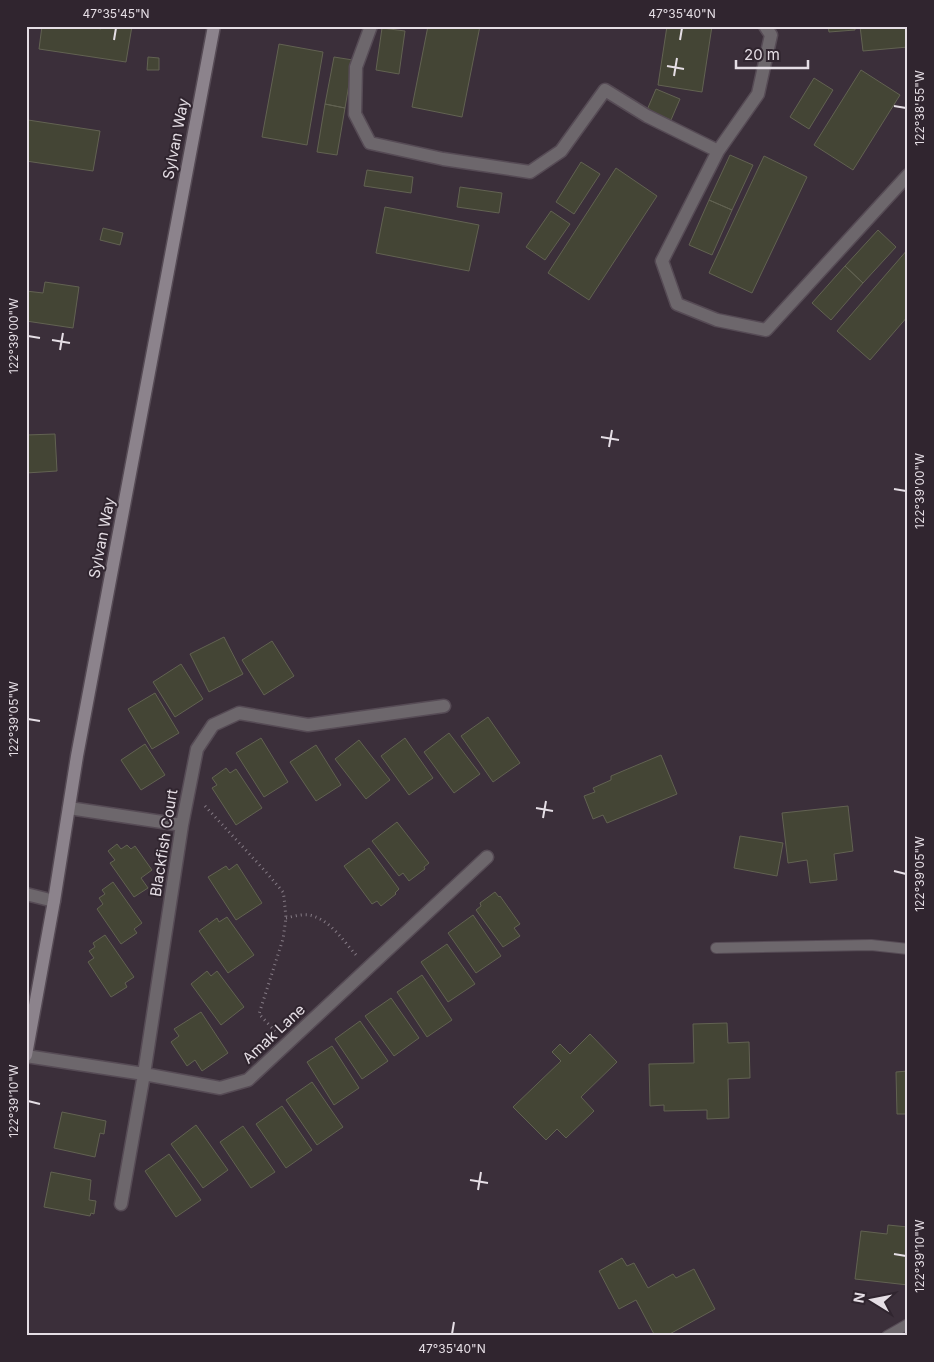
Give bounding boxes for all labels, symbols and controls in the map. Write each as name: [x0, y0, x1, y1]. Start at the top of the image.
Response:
text: 47°35'45"N: [82, 6, 150, 21]
text: 47°35'40"N: [648, 6, 716, 21]
scale bar: [736, 38, 809, 70]
text: 20 m: [744, 45, 780, 64]
text: 122°38'55"W: [912, 70, 927, 146]
street label: Sylvan Way: [158, 96, 193, 181]
text: 122°39'00"W: [6, 298, 21, 374]
text: 122°39'00"W: [912, 453, 927, 529]
street label: Sylvan Way: [84, 495, 119, 580]
text: 122°39'05"W: [6, 681, 21, 757]
street label: Blackfish Court: [146, 788, 181, 898]
text: 122°39'05"W: [912, 836, 927, 912]
street label: Amak Lane: [238, 1000, 309, 1067]
text: 122°39'10"W: [6, 1064, 21, 1138]
text: 122°39'10"W: [912, 1219, 927, 1293]
north arrow: [846, 1274, 896, 1324]
text: N: [849, 1291, 868, 1304]
text: 47°35'40"N: [418, 1341, 486, 1356]

